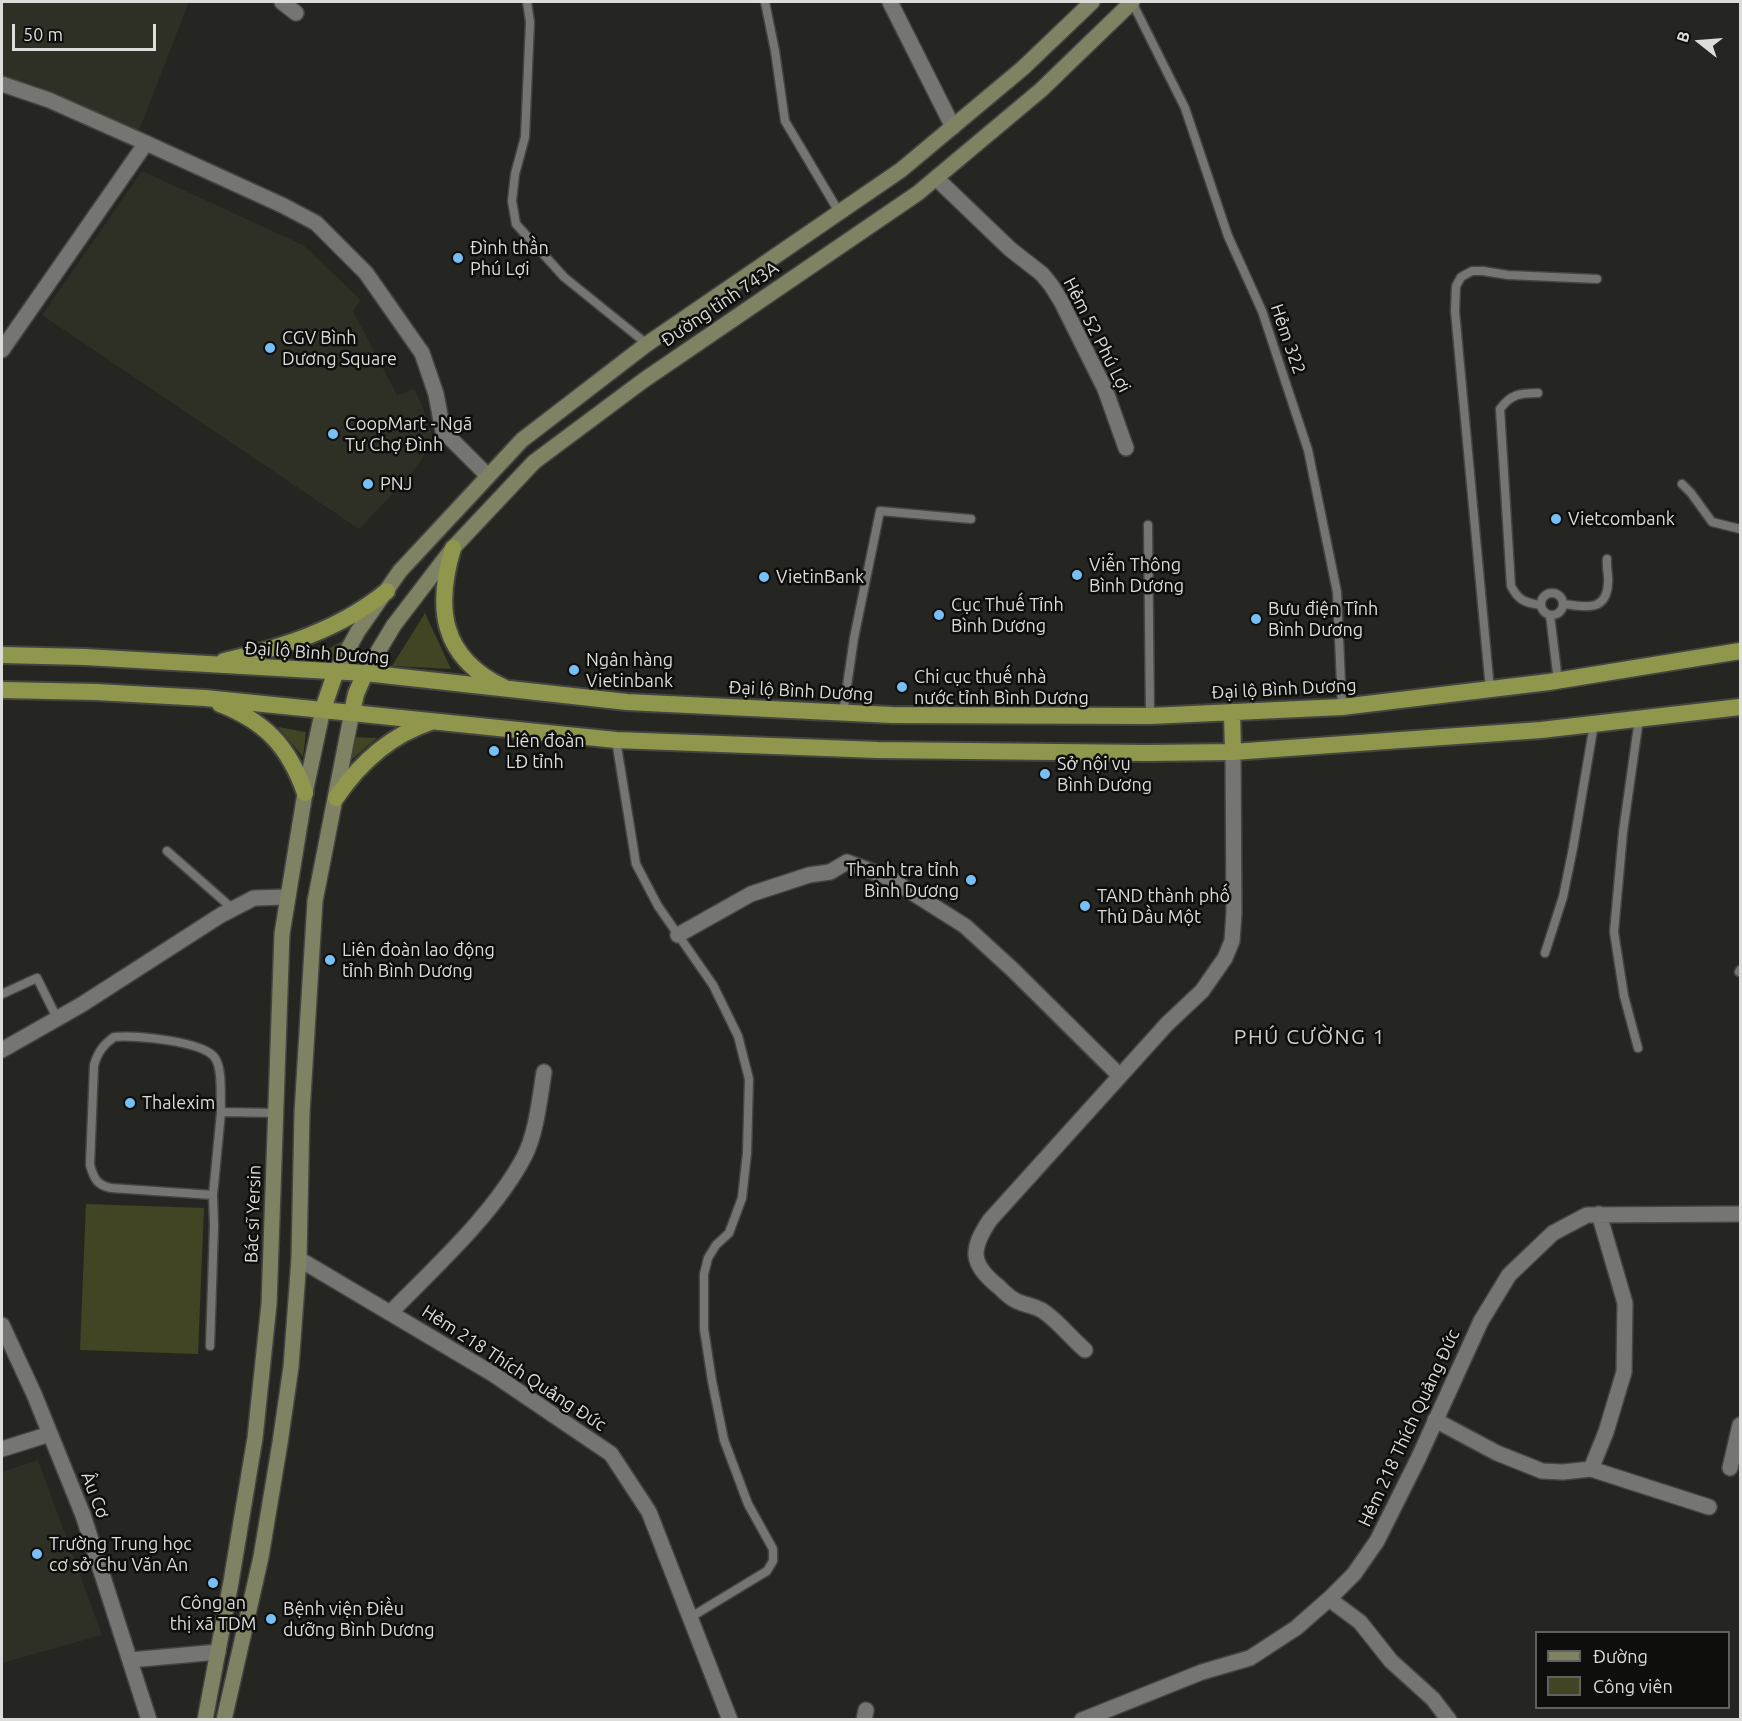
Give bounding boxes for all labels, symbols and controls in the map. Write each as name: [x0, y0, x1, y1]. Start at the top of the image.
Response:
scale bar: [15, 12, 159, 50]
north arrow: [1670, 12, 1730, 72]
text: 50 m: [23, 24, 63, 44]
text: B: [1673, 29, 1693, 44]
place label: Đình thần Phú Lợi: [470, 237, 549, 280]
marker: Đình thần Phú Lợi: [451, 251, 465, 265]
street label: Đường tỉnh 743A: [657, 257, 783, 351]
street label: Hẻm 52 Phú Lợi: [1059, 274, 1135, 396]
street label: Hẻm 322: [1266, 301, 1310, 377]
place label: CGV Bình Dương Square: [282, 327, 397, 370]
marker: CGV Bình Dương Square: [263, 341, 277, 355]
place label: CoopMart - Ngã Tư Chợ Đình: [345, 413, 472, 456]
marker: CoopMart - Ngã Tư Chợ Đình: [326, 427, 340, 441]
place label: PNJ: [380, 473, 412, 495]
marker: PNJ: [361, 477, 375, 491]
place label: Vietcombank: [1568, 508, 1675, 530]
marker: Vietcombank: [1549, 512, 1563, 526]
place label: Viễn Thông Bình Dương: [1089, 554, 1184, 596]
place label: VietinBank: [776, 566, 864, 588]
marker: Viễn Thông Bình Dương: [1070, 568, 1084, 582]
marker: VietinBank: [757, 570, 771, 584]
place label: Cục Thuế Tỉnh Bình Dương: [951, 594, 1064, 636]
place label: Bưu điện Tỉnh Bình Dương: [1268, 598, 1378, 640]
marker: Cục Thuế Tỉnh Bình Dương: [932, 608, 946, 622]
marker: Bưu điện Tỉnh Bình Dương: [1249, 612, 1263, 626]
street label: Đại lộ Bình Dương: [244, 637, 390, 669]
place label: Ngân hàng Vietinbank: [586, 649, 673, 692]
marker: Ngân hàng Vietinbank: [567, 663, 581, 677]
place label: Chi cục thuế nhà nước tỉnh Bình Dương: [914, 666, 1089, 708]
street label: Đại lộ Bình Dương: [1211, 674, 1357, 704]
street label: Đại lộ Bình Dương: [728, 676, 874, 706]
marker: Chi cục thuế nhà nước tỉnh Bình Dương: [895, 680, 909, 694]
place label: Liên đoàn LĐ tỉnh: [506, 730, 584, 772]
marker: Liên đoàn LĐ tỉnh: [487, 744, 501, 758]
place label: Sở nội vụ Bình Dương: [1057, 753, 1152, 795]
marker: Sở nội vụ Bình Dương: [1038, 767, 1052, 781]
place label: Thanh tra tỉnh Bình Dương: [846, 859, 959, 902]
marker: Thanh tra tỉnh Bình Dương: [964, 873, 978, 887]
place label: TAND thành phố Thủ Dầu Một: [1097, 885, 1230, 928]
marker: TAND thành phố Thủ Dầu Một: [1078, 899, 1092, 913]
place label: Liên đoàn lao động tỉnh Bình Dương: [342, 939, 495, 982]
marker: Liên đoàn lao động tỉnh Bình Dương: [323, 953, 337, 967]
district label: PHÚ CƯỜNG 1: [1234, 1024, 1386, 1050]
place label: Thalexim: [142, 1092, 215, 1114]
marker: Thalexim: [123, 1096, 137, 1110]
street label: Bác sĩ Yersin: [240, 1164, 266, 1264]
street label: Hẻm 218 Thích Quảng Đức: [418, 1300, 610, 1436]
street label: Hẻm 218 Thích Quảng Đức: [1354, 1326, 1464, 1530]
street label: Âu Cơ: [76, 1469, 114, 1521]
place label: Trường Trung học cơ sở Chu Văn An: [49, 1533, 192, 1576]
marker: Trường Trung học cơ sở Chu Văn An: [30, 1547, 44, 1561]
marker: Công an thị xã TDM: [206, 1576, 220, 1590]
place label: Công an thị xã TDM: [170, 1592, 256, 1634]
place label: Bệnh viện Điều dưỡng Bình Dương: [283, 1598, 435, 1640]
marker: Bệnh viện Điều dưỡng Bình Dương: [264, 1612, 278, 1626]
legend: [1535, 1631, 1730, 1709]
text: Đường: [1593, 1646, 1648, 1666]
text: Công viên: [1593, 1676, 1673, 1696]

